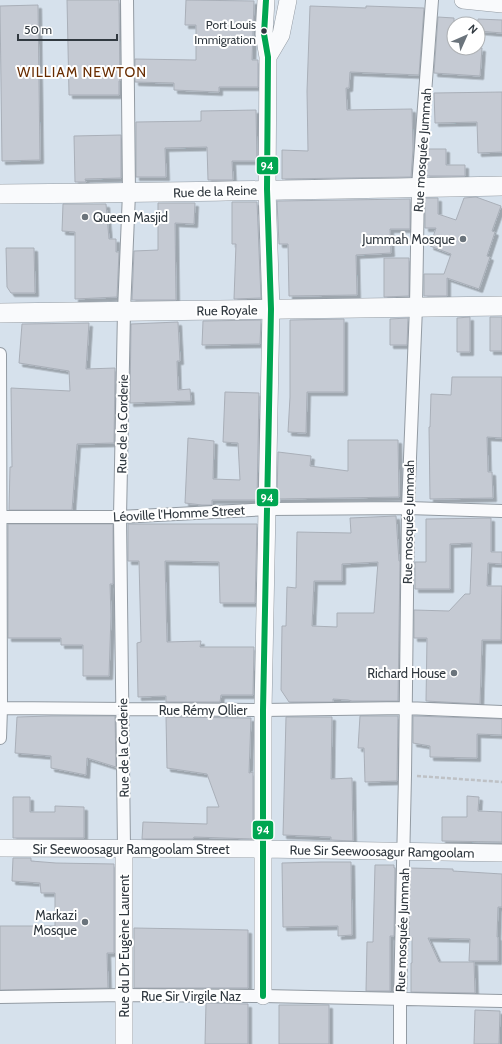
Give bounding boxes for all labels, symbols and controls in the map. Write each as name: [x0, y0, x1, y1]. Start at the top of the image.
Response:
scale bar: [18, 16, 117, 42]
north arrow: [446, 16, 486, 56]
place label: Port Louis Immigration: [194, 17, 256, 47]
text: N: [465, 21, 481, 37]
text: 50 m: [24, 22, 52, 37]
marker: Port Louis Immigration: [259, 26, 269, 36]
district label: WILLIAM NEWTON: [17, 63, 147, 81]
street label: Rue mosquée Jummah: [410, 87, 434, 213]
line badge: 94: [256, 156, 279, 175]
text: 94: [260, 159, 274, 173]
street label: Rue de la Reine: [173, 182, 258, 200]
place label: Queen Masjid: [93, 209, 168, 226]
marker: Queen Masjid: [80, 212, 90, 222]
place label: Jummah Mosque: [361, 231, 455, 247]
marker: Jummah Mosque: [458, 234, 468, 244]
street label: Rue Royale: [196, 301, 258, 319]
street label: Rue de la Corderie: [113, 374, 131, 474]
street label: Rue mosquée Jummah: [399, 460, 417, 584]
line badge: 94: [256, 488, 279, 507]
text: 94: [260, 491, 274, 505]
street label: Léoville l'Homme Street: [113, 502, 246, 524]
place label: Richard House: [367, 665, 446, 681]
marker: Richard House: [449, 668, 459, 678]
street label: Rue de la Corderie: [114, 698, 132, 798]
street label: Rue Rémy Ollier: [159, 702, 248, 718]
line badge: 94: [252, 820, 274, 840]
text: 94: [256, 823, 270, 837]
street label: Sir Seewoosagur Ramgoolam Street: [32, 841, 230, 857]
street label: Rue Sir Seewoosagur Ramgoolam: [289, 841, 475, 861]
street label: Rue mosquée Jummah: [392, 868, 412, 992]
street label: Rue du Dr Eugène Laurent: [116, 874, 132, 1017]
place label: Markazi Mosque: [33, 907, 77, 938]
marker: Markazi Mosque: [80, 917, 90, 927]
street label: Rue Sir Virgile Naz: [141, 988, 241, 1004]

